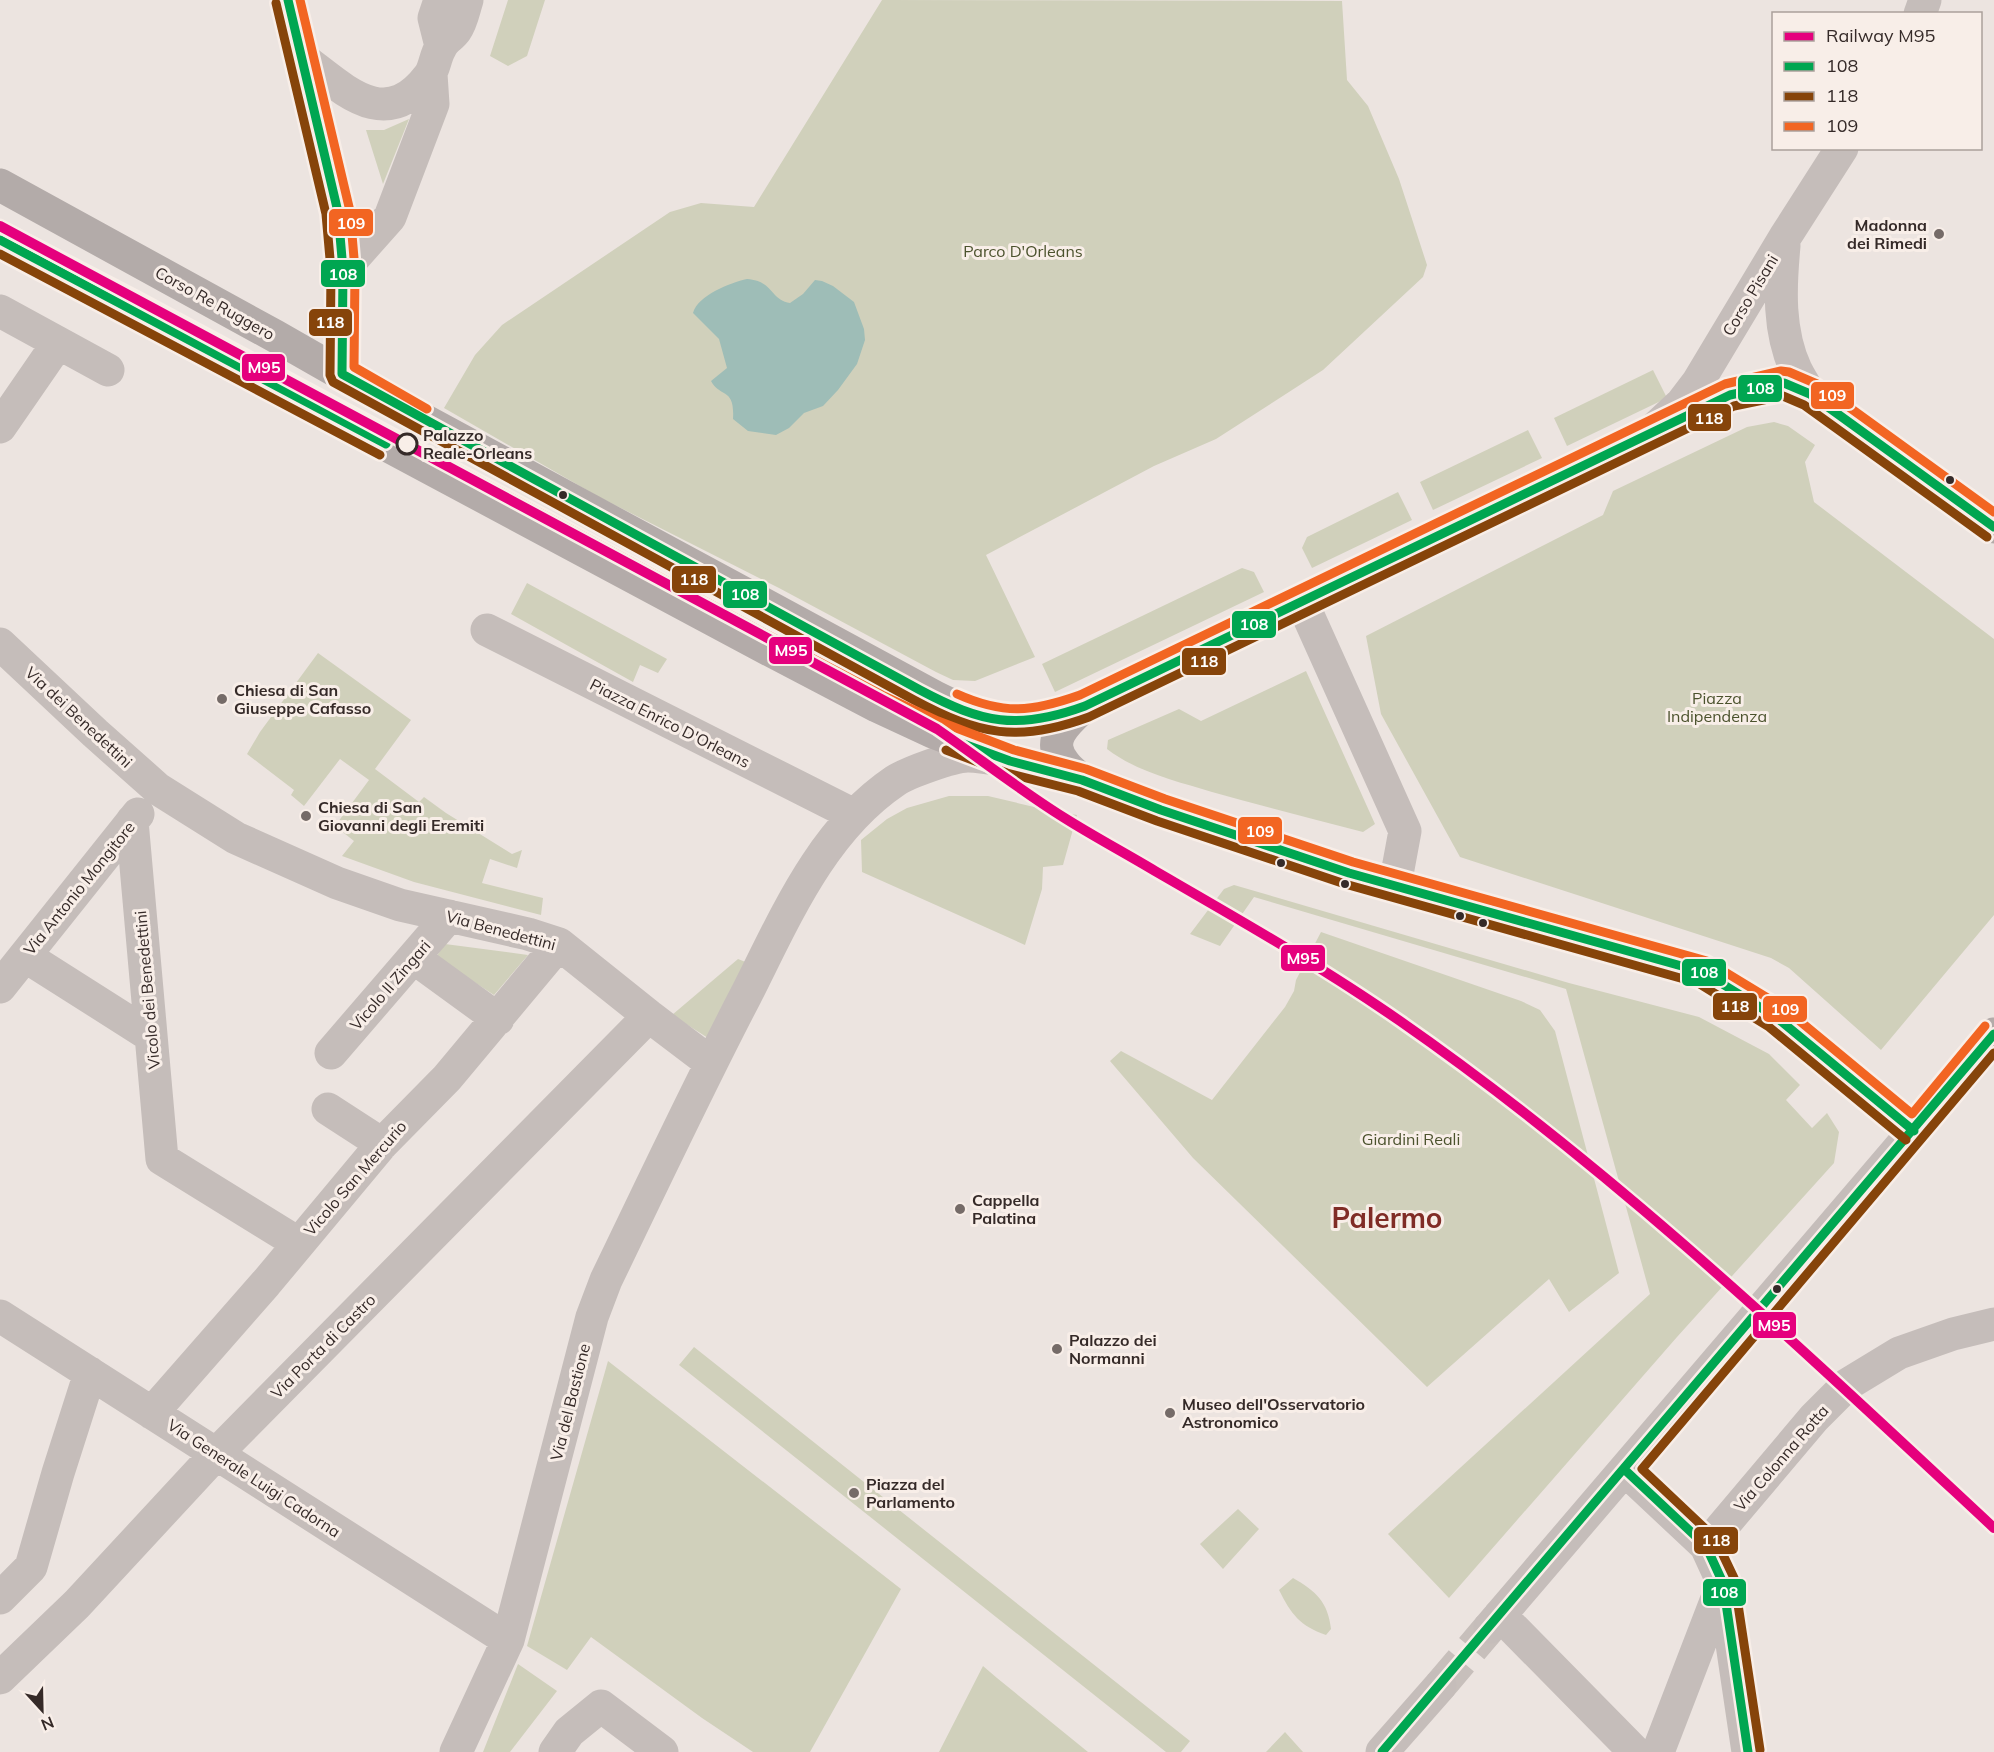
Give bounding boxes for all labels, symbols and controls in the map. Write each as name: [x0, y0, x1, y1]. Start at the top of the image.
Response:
legend: [1772, 12, 1982, 150]
text: Railway M95: [1826, 24, 1935, 47]
text: 108: [1826, 54, 1858, 77]
text: 118: [1826, 84, 1858, 107]
text: 109: [1826, 114, 1858, 137]
line badge: 109: [328, 208, 374, 237]
text: 109: [337, 213, 365, 233]
place label: Madonna dei Rimedi: [1847, 215, 1927, 253]
marker: Madonna dei Rimedi: [1932, 227, 1946, 241]
park label: Parco D'Orleans: [963, 241, 1083, 261]
street label: Corso Pisani: [1718, 251, 1782, 339]
line badge: 108: [320, 259, 366, 288]
street label: Corso Re Ruggero: [152, 262, 278, 344]
text: 108: [329, 264, 358, 284]
line badge: 118: [308, 308, 353, 337]
text: 118: [316, 312, 345, 332]
line badge: M95: [241, 353, 286, 382]
text: M95: [247, 357, 281, 377]
line badge: 108: [1737, 374, 1783, 403]
text: 108: [1746, 378, 1775, 398]
line badge: 109: [1810, 381, 1855, 410]
text: 109: [1818, 385, 1846, 405]
line badge: 118: [1687, 403, 1732, 432]
text: 118: [1695, 408, 1724, 428]
place label: Palazzo Reale-Orleans: [423, 425, 532, 463]
marker: Palazzo Reale-Orleans: [396, 433, 418, 455]
unlabelled marker: [1944, 474, 1956, 486]
unlabelled marker: [557, 489, 569, 501]
line badge: 118: [671, 565, 717, 594]
text: 118: [680, 569, 709, 589]
line badge: 108: [722, 580, 768, 609]
text: 108: [731, 584, 760, 604]
line badge: 108: [1231, 610, 1277, 639]
text: 108: [1240, 614, 1269, 634]
line badge: M95: [768, 636, 813, 665]
text: M95: [774, 640, 808, 660]
line badge: 118: [1181, 647, 1227, 676]
text: 118: [1190, 651, 1219, 671]
street label: Via dei Benedettini: [21, 662, 137, 772]
street label: Piazza Enrico D'Orleans: [587, 674, 753, 772]
place label: Chiesa di San Giuseppe Cafasso: [234, 680, 371, 718]
park label: Piazza Indipendenza: [1667, 688, 1767, 726]
marker: Chiesa di San Giuseppe Cafasso: [215, 692, 229, 706]
place label: Chiesa di San Giovanni degli Eremiti: [318, 797, 484, 835]
marker: Chiesa di San Giovanni degli Eremiti: [299, 809, 313, 823]
line badge: 109: [1237, 816, 1283, 845]
street label: Via Antonio Mongitore: [19, 817, 139, 959]
text: 109: [1246, 821, 1274, 841]
unlabelled marker: [1275, 857, 1287, 869]
unlabelled marker: [1339, 878, 1351, 890]
street label: Via Benedettini: [444, 906, 558, 954]
street label: Vicolo dei Benedettini: [130, 910, 164, 1070]
unlabelled marker: [1454, 910, 1466, 922]
unlabelled marker: [1477, 917, 1489, 929]
street label: Vicolo II Zingari: [345, 936, 435, 1034]
line badge: M95: [1280, 944, 1326, 972]
text: M95: [1286, 948, 1320, 968]
line badge: 108: [1681, 958, 1727, 987]
text: 108: [1690, 962, 1719, 982]
line badge: 118: [1712, 992, 1758, 1021]
line badge: 109: [1762, 995, 1808, 1023]
text: 118: [1721, 996, 1750, 1016]
text: 109: [1771, 999, 1799, 1019]
street label: Vicolo San Mercurio: [300, 1116, 410, 1240]
park label: Giardini Reali: [1362, 1129, 1460, 1149]
place label: Cappella Palatina: [972, 1190, 1039, 1228]
district label: Palermo: [1332, 1200, 1442, 1235]
marker: Cappella Palatina: [953, 1202, 967, 1216]
unlabelled marker: [1771, 1283, 1783, 1295]
street label: Via Porta di Castro: [267, 1290, 379, 1402]
line badge: M95: [1752, 1311, 1797, 1339]
text: M95: [1757, 1315, 1791, 1335]
place label: Palazzo dei Normanni: [1069, 1330, 1157, 1368]
street label: Via del Bastione: [546, 1341, 594, 1463]
marker: Palazzo dei Normanni: [1050, 1342, 1064, 1356]
place label: Museo dell'Osservatorio Astronomico: [1182, 1394, 1365, 1432]
street label: Via Colonna Rotta: [1729, 1401, 1833, 1515]
marker: Museo dell'Osservatorio Astronomico: [1163, 1406, 1177, 1420]
street label: Via Generale Luigi Cadorna: [164, 1415, 344, 1541]
place label: Piazza del Parlamento: [866, 1474, 955, 1512]
marker: Piazza del Parlamento: [847, 1486, 861, 1500]
line badge: 118: [1693, 1526, 1739, 1555]
text: 118: [1702, 1530, 1731, 1550]
line badge: 108: [1702, 1578, 1747, 1607]
text: 108: [1710, 1582, 1739, 1602]
north arrow: [12, 1680, 72, 1740]
text: N: [38, 1712, 57, 1735]

